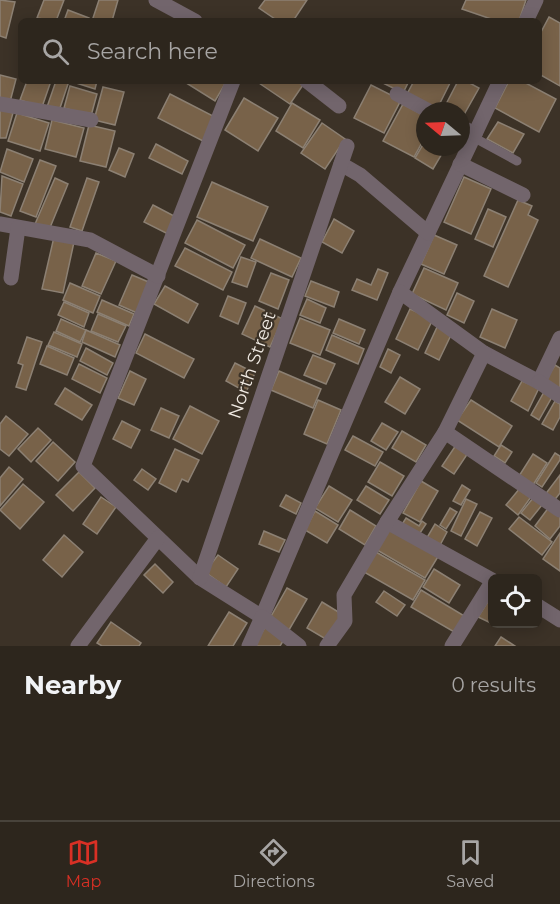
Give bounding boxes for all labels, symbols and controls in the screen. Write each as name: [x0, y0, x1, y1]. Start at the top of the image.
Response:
search box: [18, 18, 542, 84]
icon: search: [39, 35, 72, 68]
text: Search here: [87, 38, 218, 65]
north arrow: [416, 102, 470, 156]
street label: North Street: [223, 308, 281, 422]
map controls: [488, 574, 542, 628]
button: locate: [488, 574, 542, 628]
text: Nearby: [24, 669, 121, 701]
text: 0 results: [451, 673, 536, 697]
tab: Map: [66, 836, 101, 891]
tab: Directions: [233, 836, 315, 891]
tab: Saved: [446, 836, 494, 891]

